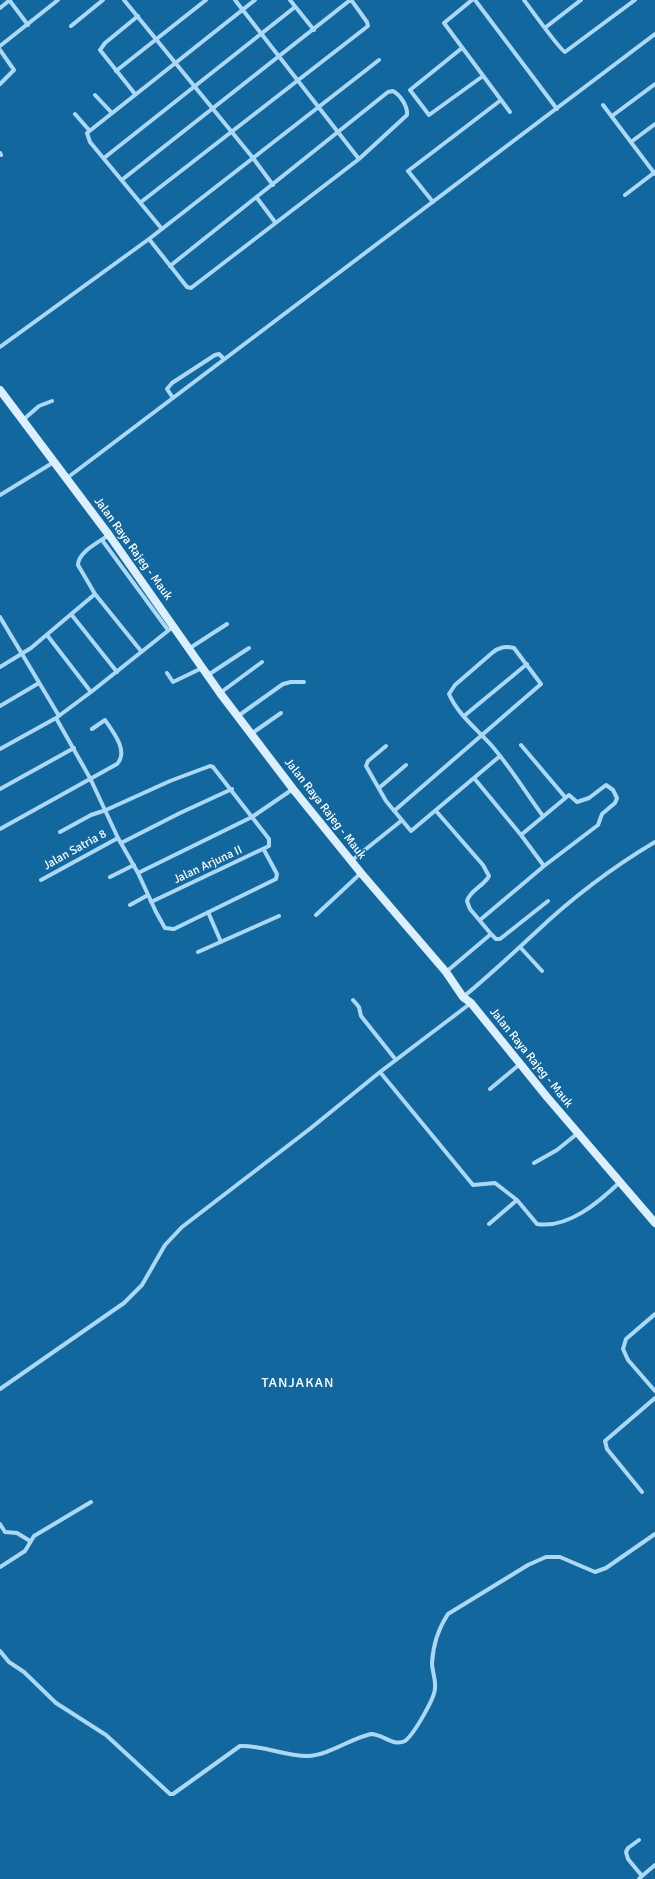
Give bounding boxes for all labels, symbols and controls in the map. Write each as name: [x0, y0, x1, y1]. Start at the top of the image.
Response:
street label: Jalan Raya Rajeg - Mauk: [91, 495, 175, 603]
street label: Jalan Raya Rajeg - Mauk: [281, 756, 369, 862]
street label: Jalan Satria 8: [41, 827, 109, 873]
street label: Jalan Arjuna II: [171, 843, 245, 887]
street label: Jalan Raya Rajeg - Mauk: [486, 1005, 576, 1111]
district label: TANJAKAN: [261, 1375, 335, 1391]

